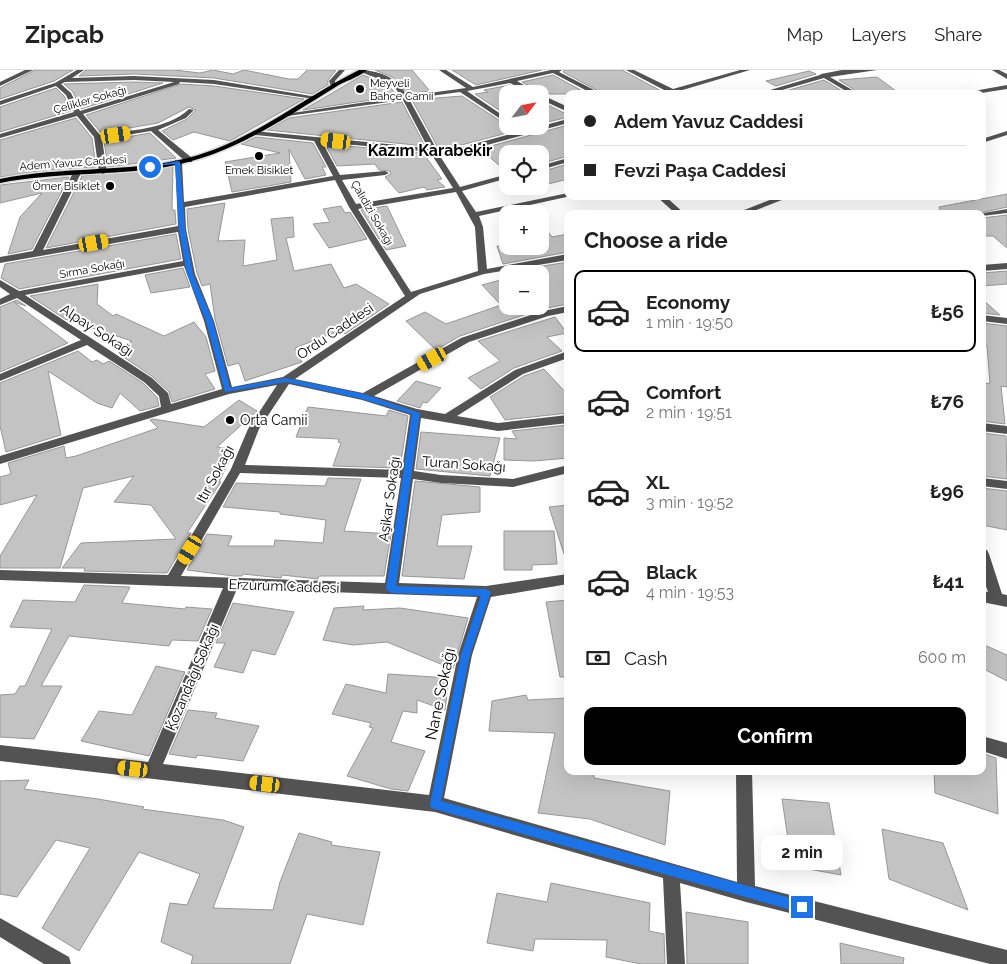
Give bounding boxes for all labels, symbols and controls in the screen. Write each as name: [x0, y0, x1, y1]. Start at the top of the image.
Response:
text: Zipcab: [25, 20, 104, 49]
text: Map: [787, 24, 823, 45]
text: Layers: [851, 24, 906, 45]
text: Share: [934, 24, 982, 45]
place label: Meyveli Bahçe Camii: [370, 77, 433, 103]
street label: Çelikler Sokağı: [52, 83, 128, 117]
marker: Meyveli Bahçe Camii: [354, 83, 366, 95]
north arrow: [499, 85, 549, 135]
map controls: [499, 85, 549, 315]
text: Adem Yavuz Caddesi: [614, 110, 803, 132]
car: [100, 125, 131, 145]
car: [320, 132, 351, 150]
district label: Kazım Karabekir: [368, 141, 492, 160]
button: locate: [499, 145, 549, 195]
marker: Emek Bisiklet: [253, 150, 265, 162]
street label: Adem Yavuz Caddesi: [19, 153, 127, 173]
route start: [139, 156, 161, 178]
text: Fevzi Paşa Caddesi: [614, 159, 786, 181]
place label: Emek Bisiklet: [225, 164, 293, 177]
street label: Çalıdizi Sokağı: [348, 178, 396, 248]
place label: Ömer Bisiklet: [32, 180, 100, 193]
marker: Ömer Bisiklet: [104, 180, 116, 192]
button: +: [499, 205, 549, 255]
text: Choose a ride: [584, 227, 728, 253]
car: [77, 233, 110, 253]
street label: Sırma Sokağı: [58, 257, 126, 281]
button: −: [499, 265, 549, 315]
icon: car: [586, 289, 631, 334]
text: Economy: [646, 291, 730, 313]
street label: Ordu Caddesi: [294, 300, 376, 362]
text: ₺56: [931, 300, 964, 322]
street label: Alpay Sokağı: [58, 301, 136, 359]
text: 1 min · 19:50: [646, 313, 733, 332]
car: [415, 345, 448, 373]
icon: car: [586, 379, 631, 424]
text: Comfort: [646, 381, 721, 403]
text: ₺76: [931, 390, 964, 412]
text: 2 min · 19:51: [646, 403, 732, 422]
place label: Orta Camii: [240, 412, 307, 428]
marker: Orta Camii: [224, 414, 236, 426]
street label: Itır Sokağı: [193, 442, 237, 506]
street label: Turan Sokağı: [422, 453, 506, 475]
street label: Aşikar Sokağı: [375, 455, 403, 543]
icon: car: [586, 469, 631, 514]
text: XL: [646, 471, 669, 493]
text: ₺96: [930, 480, 964, 502]
text: 3 min · 19:52: [646, 493, 734, 512]
car: [175, 533, 204, 567]
icon: car: [586, 559, 631, 604]
text: Black: [646, 561, 697, 583]
text: ₺41: [932, 570, 964, 592]
street label: Erzurum Caddesi: [228, 576, 340, 596]
text: 4 min · 19:53: [646, 583, 734, 602]
street label: Kozandağı Sokağı: [162, 621, 222, 733]
icon: cash: [584, 644, 612, 672]
street label: Nane Sokağı: [421, 646, 459, 742]
text: Cash: [624, 647, 668, 669]
text: 600 m: [918, 648, 966, 667]
button: Confirm: [584, 707, 966, 765]
car: [117, 760, 148, 778]
car: [249, 775, 280, 793]
callout: 2 min: [761, 834, 843, 870]
text: 2 min: [781, 843, 823, 862]
route end: [791, 896, 813, 918]

